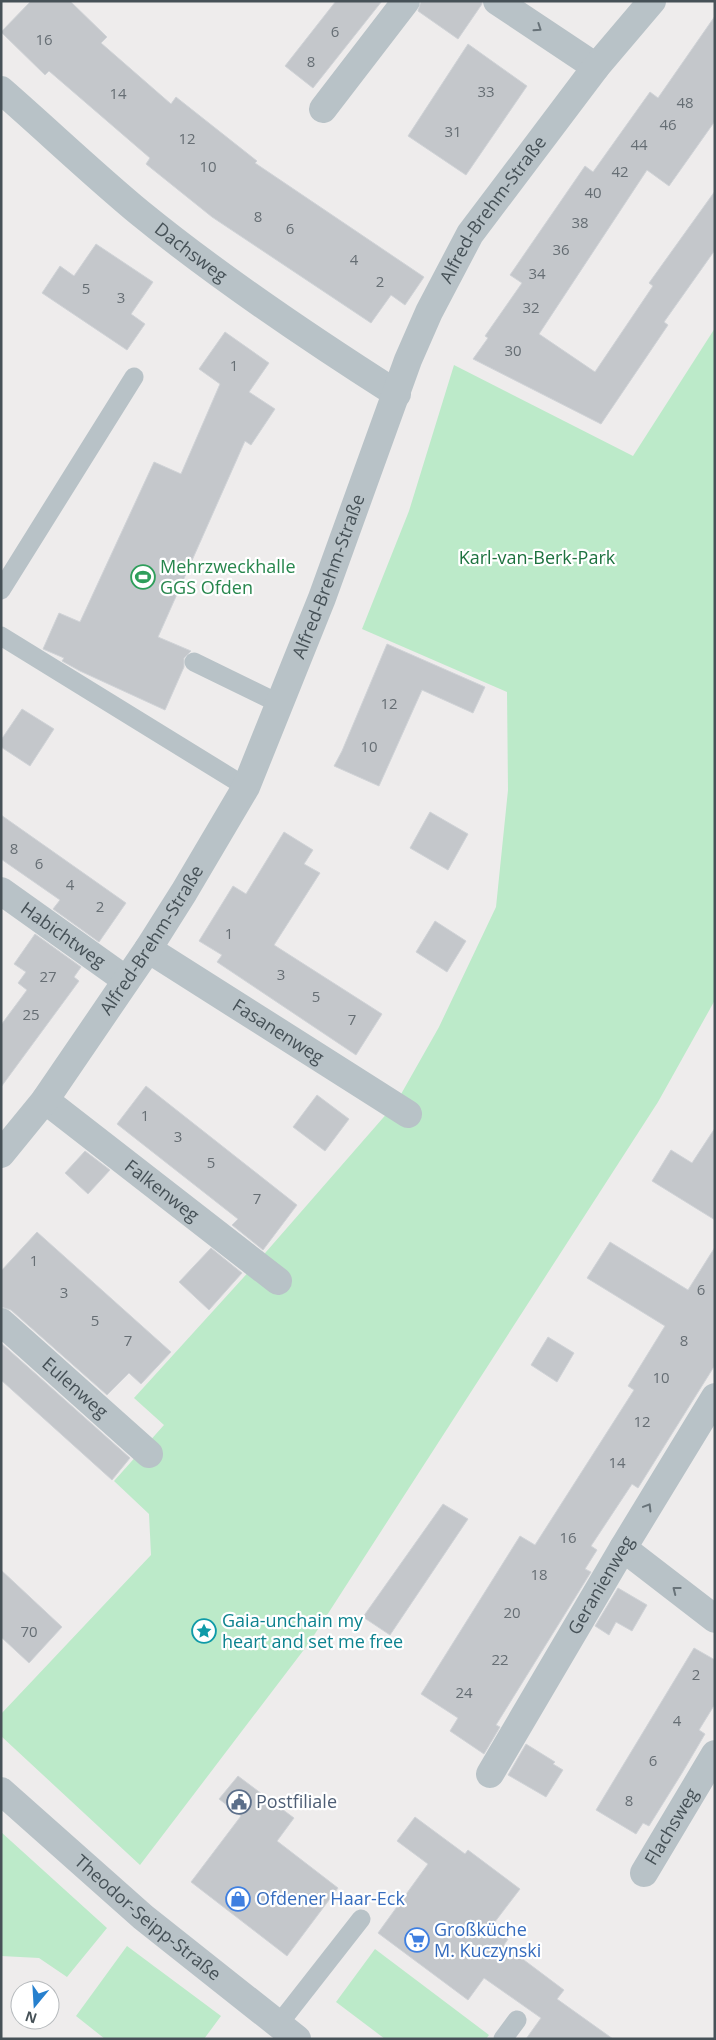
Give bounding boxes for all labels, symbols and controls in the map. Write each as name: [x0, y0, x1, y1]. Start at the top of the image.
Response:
house number: 6: [331, 21, 339, 41]
one-way arrow: [532, 22, 542, 31]
house number: 16: [35, 29, 53, 49]
house number: 8: [307, 51, 315, 71]
house number: 33: [477, 81, 495, 101]
house number: 14: [109, 83, 127, 103]
house number: 48: [676, 92, 694, 112]
house number: 46: [659, 114, 677, 134]
house number: 31: [444, 121, 462, 141]
house number: 12: [178, 128, 196, 148]
street label: Alfred-Brehm-Straße: [433, 130, 551, 287]
house number: 44: [630, 134, 648, 154]
house number: 10: [199, 156, 217, 176]
house number: 42: [611, 161, 629, 181]
house number: 40: [584, 182, 602, 202]
house number: 8: [254, 206, 262, 226]
house number: 38: [571, 212, 589, 232]
street label: Dachsweg: [150, 216, 233, 287]
house number: 6: [286, 218, 294, 238]
house number: 36: [552, 239, 570, 259]
house number: 4: [350, 249, 359, 269]
house number: 34: [528, 263, 546, 283]
house number: 2: [376, 271, 384, 291]
house number: 5: [82, 278, 90, 298]
house number: 3: [117, 287, 125, 307]
house number: 32: [522, 297, 540, 317]
house number: 30: [504, 340, 522, 360]
house number: 1: [230, 355, 238, 375]
street label: Alfred-Brehm-Straße: [286, 491, 370, 662]
park label: Karl-van-Berk-Park: [459, 545, 616, 569]
place label: Mehrzweckhalle GGS Ofden: [160, 554, 296, 599]
sports icon: Mehrzweckhalle GGS Ofden: [130, 564, 156, 590]
house number: 12: [380, 693, 398, 713]
house number: 10: [360, 736, 378, 756]
house number: 8: [10, 838, 18, 858]
house number: 6: [35, 853, 43, 873]
street label: Alfred-Brehm-Straße: [94, 860, 208, 1019]
house number: 4: [66, 874, 75, 894]
street label: Habichtweg: [16, 896, 111, 973]
house number: 2: [96, 896, 104, 916]
house number: 1: [225, 923, 233, 943]
house number: 3: [277, 964, 285, 984]
house number: 27: [39, 966, 57, 986]
house number: 5: [312, 986, 320, 1006]
street label: Fasanenweg: [228, 993, 329, 1069]
house number: 25: [22, 1004, 40, 1024]
house number: 7: [348, 1009, 356, 1029]
house number: 1: [141, 1105, 149, 1125]
house number: 3: [174, 1126, 182, 1146]
house number: 5: [207, 1152, 215, 1172]
street label: Falkenweg: [120, 1153, 205, 1227]
house number: 7: [253, 1188, 261, 1208]
house number: 1: [30, 1250, 38, 1270]
house number: 6: [697, 1279, 705, 1299]
house number: 3: [60, 1282, 68, 1302]
house number: 5: [91, 1310, 99, 1330]
house number: 7: [124, 1330, 132, 1350]
house number: 8: [680, 1330, 688, 1350]
street label: Eulenweg: [37, 1351, 114, 1423]
house number: 10: [652, 1367, 670, 1387]
house number: 12: [633, 1411, 651, 1431]
house number: 14: [608, 1452, 626, 1472]
one-way arrow: [642, 1503, 652, 1512]
house number: 16: [559, 1527, 577, 1547]
street label: Geranienweg: [562, 1530, 639, 1639]
house number: 18: [530, 1564, 548, 1584]
one-way arrow: [673, 1587, 682, 1595]
house number: 20: [503, 1602, 521, 1622]
place label: Gaia-unchain my heart and set me free: [222, 1608, 403, 1653]
place icon: Gaia-unchain my heart and set me free: [191, 1618, 217, 1644]
house number: 70: [20, 1621, 38, 1641]
house number: 22: [491, 1649, 509, 1669]
house number: 2: [692, 1664, 700, 1684]
house number: 24: [455, 1682, 473, 1702]
house number: 4: [673, 1710, 682, 1730]
house number: 6: [649, 1750, 657, 1770]
street label: Flachsweg: [638, 1783, 703, 1869]
public building icon: Postfiliale: [226, 1789, 252, 1815]
place label: Postfiliale: [256, 1789, 337, 1813]
house number: 8: [625, 1790, 633, 1810]
street label: Theodor-Seipp-Straße: [70, 1849, 227, 1985]
shop icon: Ofdener Haar-Eck: [225, 1886, 251, 1912]
place label: Ofdener Haar-Eck: [256, 1886, 405, 1910]
place label: Großküche M. Kuczynski: [434, 1917, 541, 1962]
supermarket icon: Großküche M. Kuczynski: [404, 1927, 430, 1953]
north arrow: [10, 1980, 60, 2030]
text: N: [22, 2007, 39, 2029]

